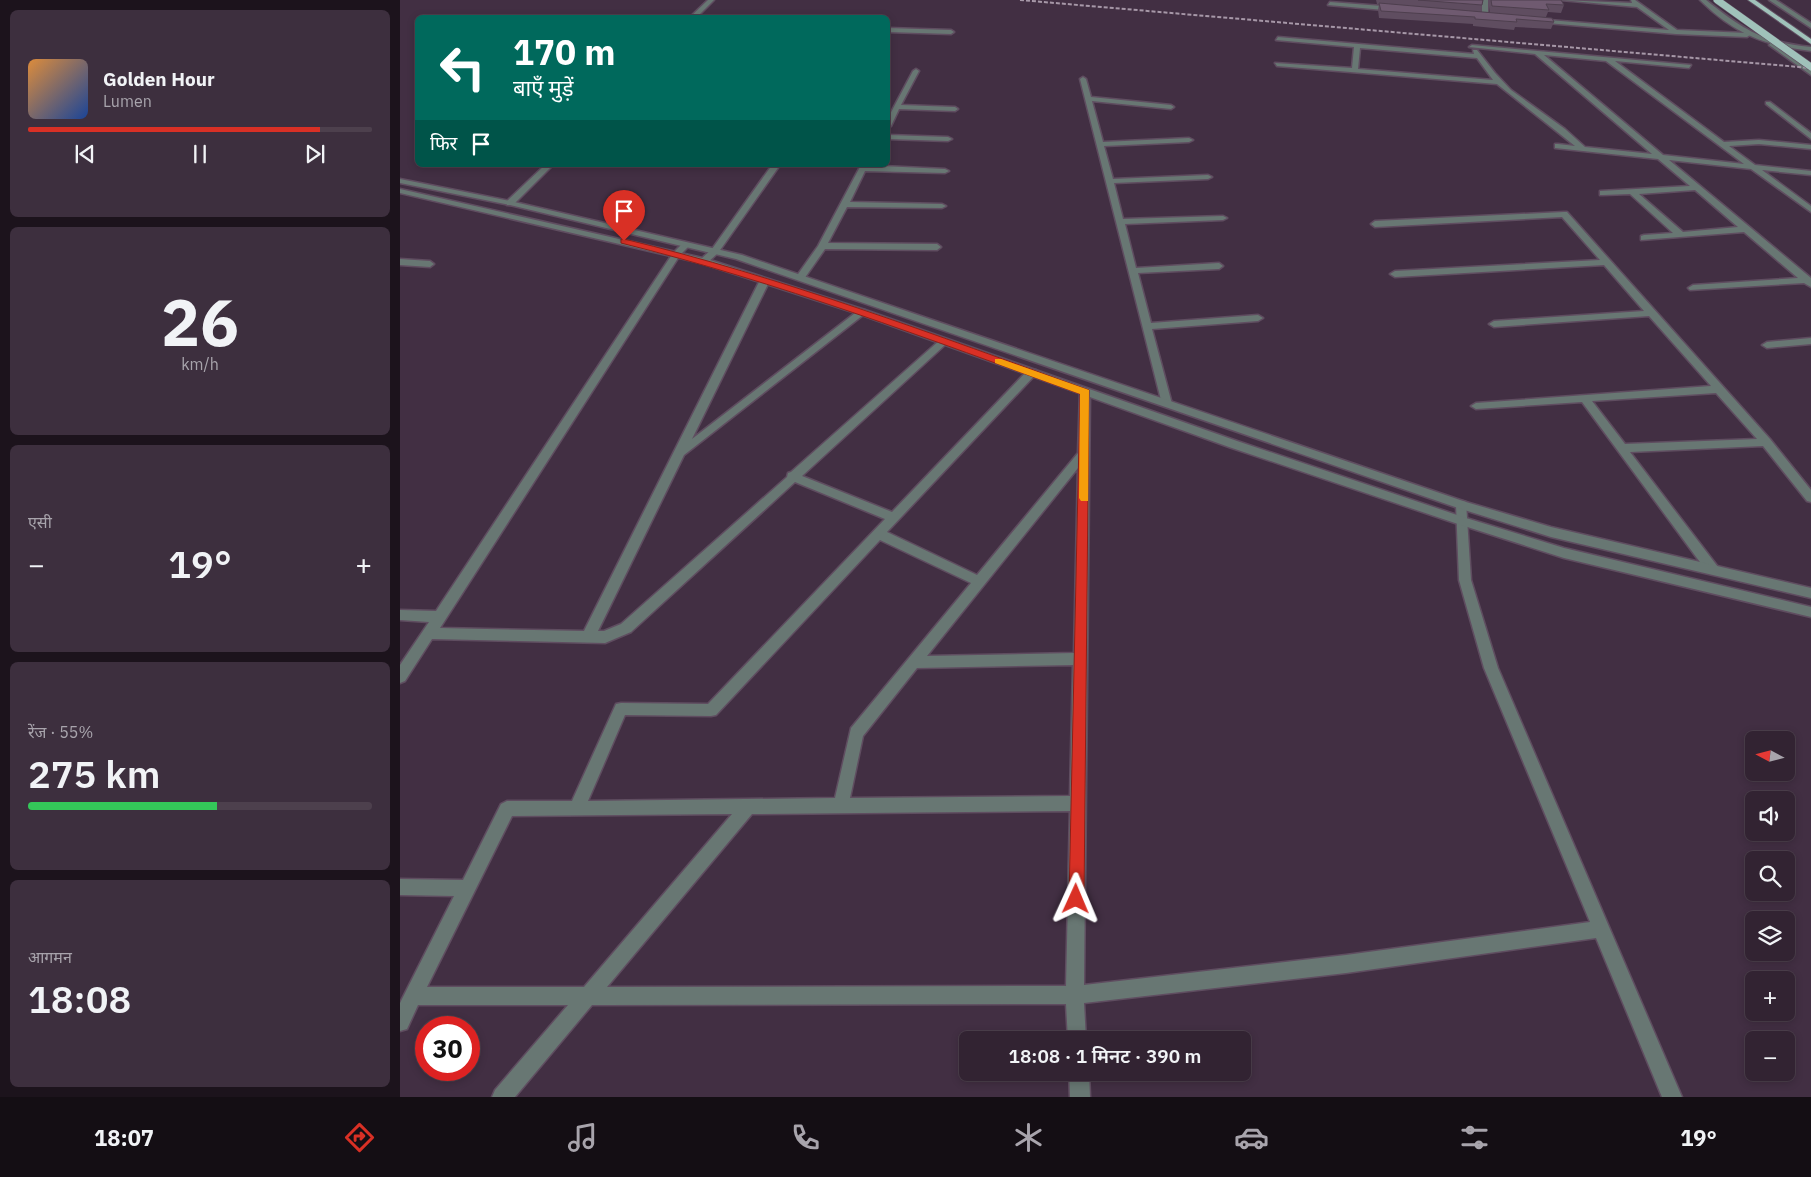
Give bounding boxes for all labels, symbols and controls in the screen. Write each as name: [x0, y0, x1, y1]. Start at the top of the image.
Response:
text: 170 m: [513, 29, 616, 75]
icon: left: [430, 35, 495, 100]
text: Golden Hour: [103, 67, 215, 91]
text: बाएँ मुड़ें: [513, 73, 574, 102]
text: Lumen: [103, 91, 152, 111]
icon: arrive: [467, 130, 495, 158]
text: फिर: [430, 131, 457, 155]
icon: previous: [71, 140, 99, 168]
icon: pause: [186, 140, 214, 168]
icon: next: [301, 140, 329, 168]
pin: [603, 190, 645, 241]
icon: arrive: [610, 197, 638, 225]
text: 26: [161, 279, 239, 364]
text: km/h: [181, 354, 219, 374]
text: एसी: [28, 512, 52, 532]
text: 19°: [168, 539, 232, 588]
text: −: [28, 546, 45, 583]
text: +: [355, 546, 372, 583]
text: रेंज · 55%: [28, 722, 93, 742]
north arrow: [1745, 731, 1795, 781]
map controls: [1745, 731, 1795, 1081]
text: 275 km: [28, 749, 160, 798]
button: sound: [1745, 791, 1795, 841]
button: search: [1745, 851, 1795, 901]
position arrow: [1049, 872, 1101, 924]
button: layers: [1745, 911, 1795, 961]
text: आगमन: [28, 947, 72, 967]
button: +: [1745, 971, 1795, 1021]
text: 18:08: [28, 974, 131, 1023]
speed limit sign: 30: [415, 1016, 480, 1081]
button: −: [1745, 1031, 1795, 1081]
text: 18:08 · 1 मिनट · 390 m: [1009, 1044, 1201, 1068]
icon: directions: [342, 1120, 377, 1155]
icon: music: [565, 1120, 600, 1155]
icon: phone: [788, 1120, 823, 1155]
icon: climate: [1011, 1120, 1046, 1155]
icon: car: [1234, 1120, 1269, 1155]
icon: filters: [1457, 1120, 1492, 1155]
text: 18:07: [94, 1123, 154, 1152]
text: 19°: [1680, 1123, 1717, 1152]

